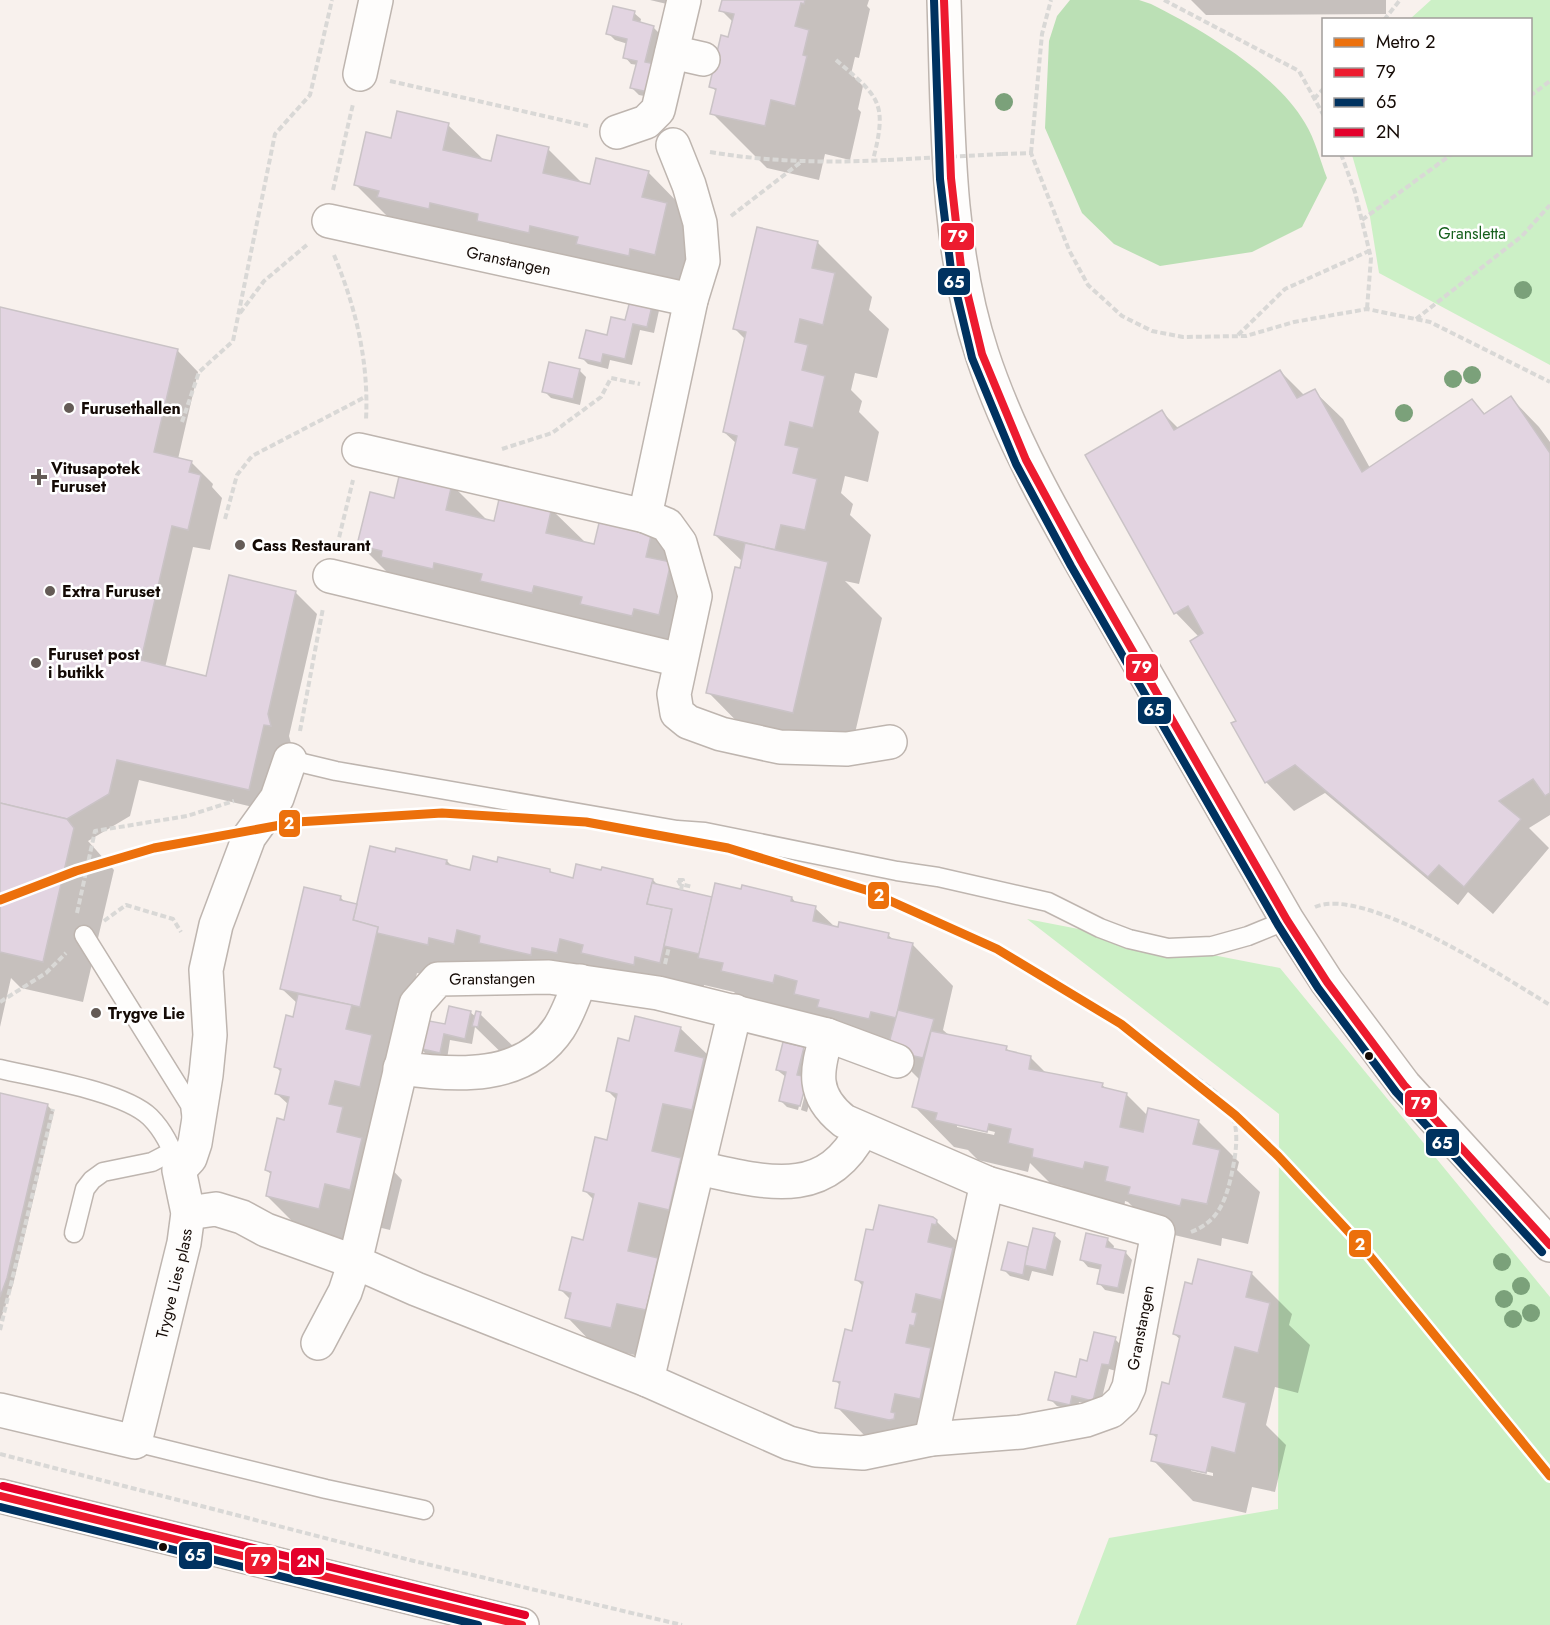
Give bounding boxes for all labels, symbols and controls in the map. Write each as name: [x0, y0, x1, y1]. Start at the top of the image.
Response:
legend: [1322, 18, 1532, 156]
text: Metro 2: [1376, 29, 1436, 55]
text: 79: [1376, 59, 1396, 85]
text: 65: [1376, 89, 1397, 115]
text: 2N: [1376, 119, 1400, 145]
line badge: 79: [940, 222, 975, 251]
park label: Gransletta: [1438, 222, 1506, 245]
text: 79: [948, 225, 968, 248]
street label: Granstangen: [464, 240, 553, 281]
line badge: 65: [937, 267, 971, 296]
text: 65: [943, 271, 965, 294]
place label: Furusethallen: [81, 397, 181, 420]
marker: Furusethallen: [62, 401, 76, 415]
place label: Vitusapotek Furuset: [50, 457, 141, 498]
marker: Vitusapotek Furuset: [32, 470, 46, 484]
place label: Cass Restaurant: [252, 534, 371, 557]
marker: Cass Restaurant: [233, 538, 247, 552]
place label: Extra Furuset: [62, 580, 161, 603]
marker: Extra Furuset: [43, 584, 57, 598]
place label: Furuset post i butikk: [48, 643, 140, 684]
line badge: 79: [1125, 653, 1159, 682]
marker: Furuset post i butikk: [29, 656, 43, 670]
text: 79: [1132, 656, 1152, 679]
line badge: 65: [1137, 696, 1172, 725]
text: 65: [1143, 699, 1165, 722]
line badge: 2: [278, 809, 301, 838]
text: 2: [284, 812, 294, 835]
line badge: 2: [867, 881, 890, 910]
text: 2: [874, 884, 884, 907]
street label: Granstangen: [449, 966, 536, 991]
place label: Trygve Lie: [108, 1002, 185, 1025]
marker: Trygve Lie: [89, 1006, 103, 1020]
unlabelled marker: [1363, 1050, 1375, 1062]
line badge: 79: [1404, 1089, 1438, 1118]
text: 79: [1411, 1092, 1431, 1115]
line badge: 65: [1425, 1128, 1460, 1157]
text: 65: [1431, 1132, 1453, 1155]
street label: Trygve Lies plass: [150, 1227, 198, 1341]
line badge: 2: [1348, 1229, 1372, 1258]
text: 2: [1355, 1233, 1365, 1256]
street label: Granstangen: [1121, 1283, 1160, 1372]
unlabelled marker: [157, 1541, 169, 1553]
line badge: 65: [178, 1541, 213, 1570]
text: 65: [184, 1544, 206, 1567]
line badge: 79: [244, 1546, 278, 1575]
line badge: 2N: [290, 1547, 325, 1576]
text: 79: [251, 1549, 271, 1572]
text: 2N: [296, 1550, 320, 1573]

